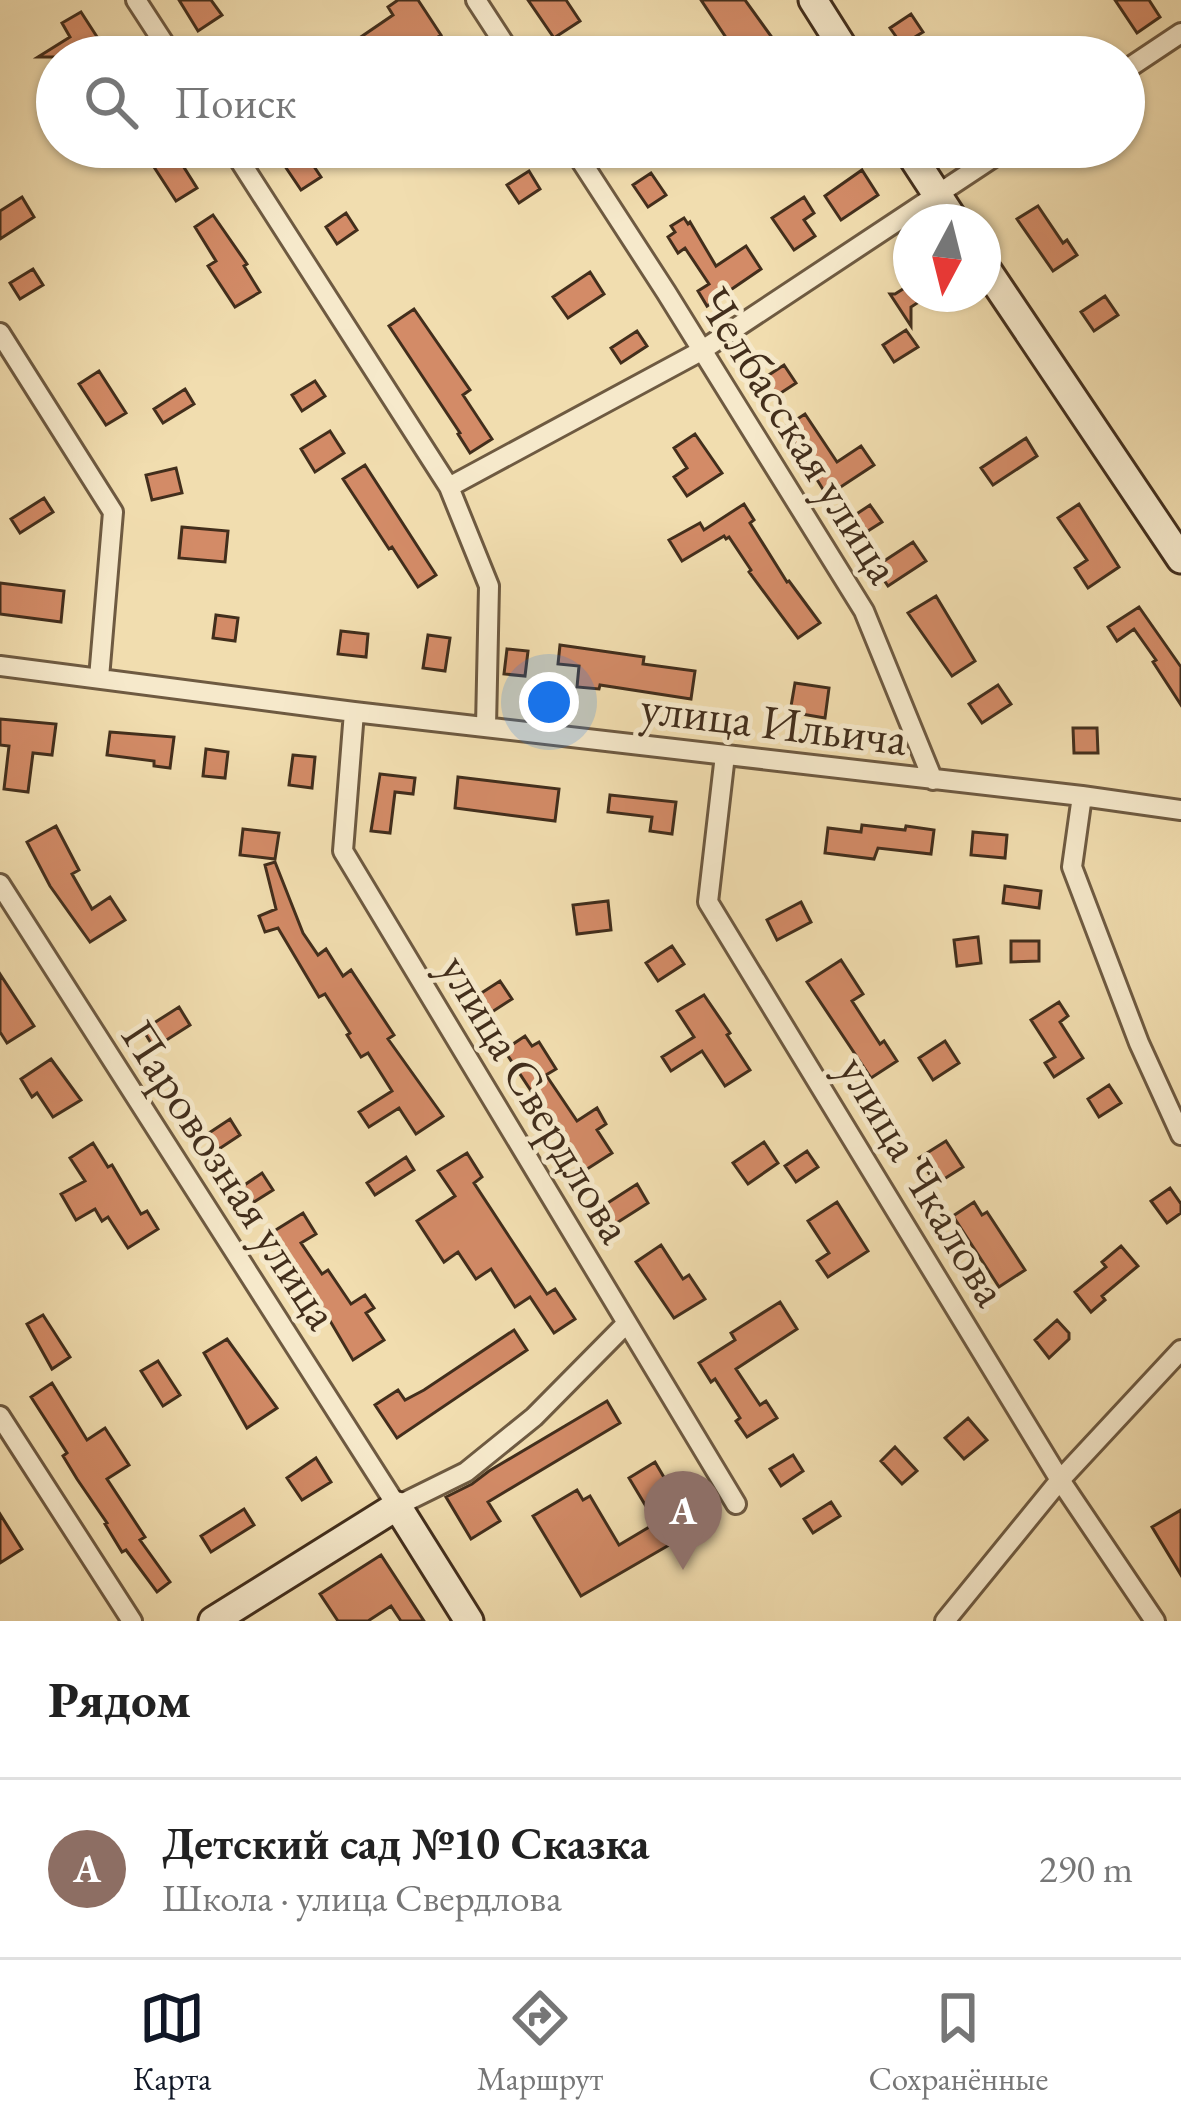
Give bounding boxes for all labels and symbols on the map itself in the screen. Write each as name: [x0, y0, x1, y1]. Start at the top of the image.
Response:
north arrow: [893, 204, 1001, 312]
street label: Челбасская улица: [684, 276, 916, 595]
your location: [519, 672, 579, 732]
street label: улица Ильича: [637, 675, 912, 769]
street label: улица Свердлова: [426, 942, 648, 1255]
street label: Паровозная улица: [108, 1008, 355, 1341]
street label: улица Чкалова: [825, 1043, 1024, 1318]
pin: A: [644, 1471, 722, 1570]

